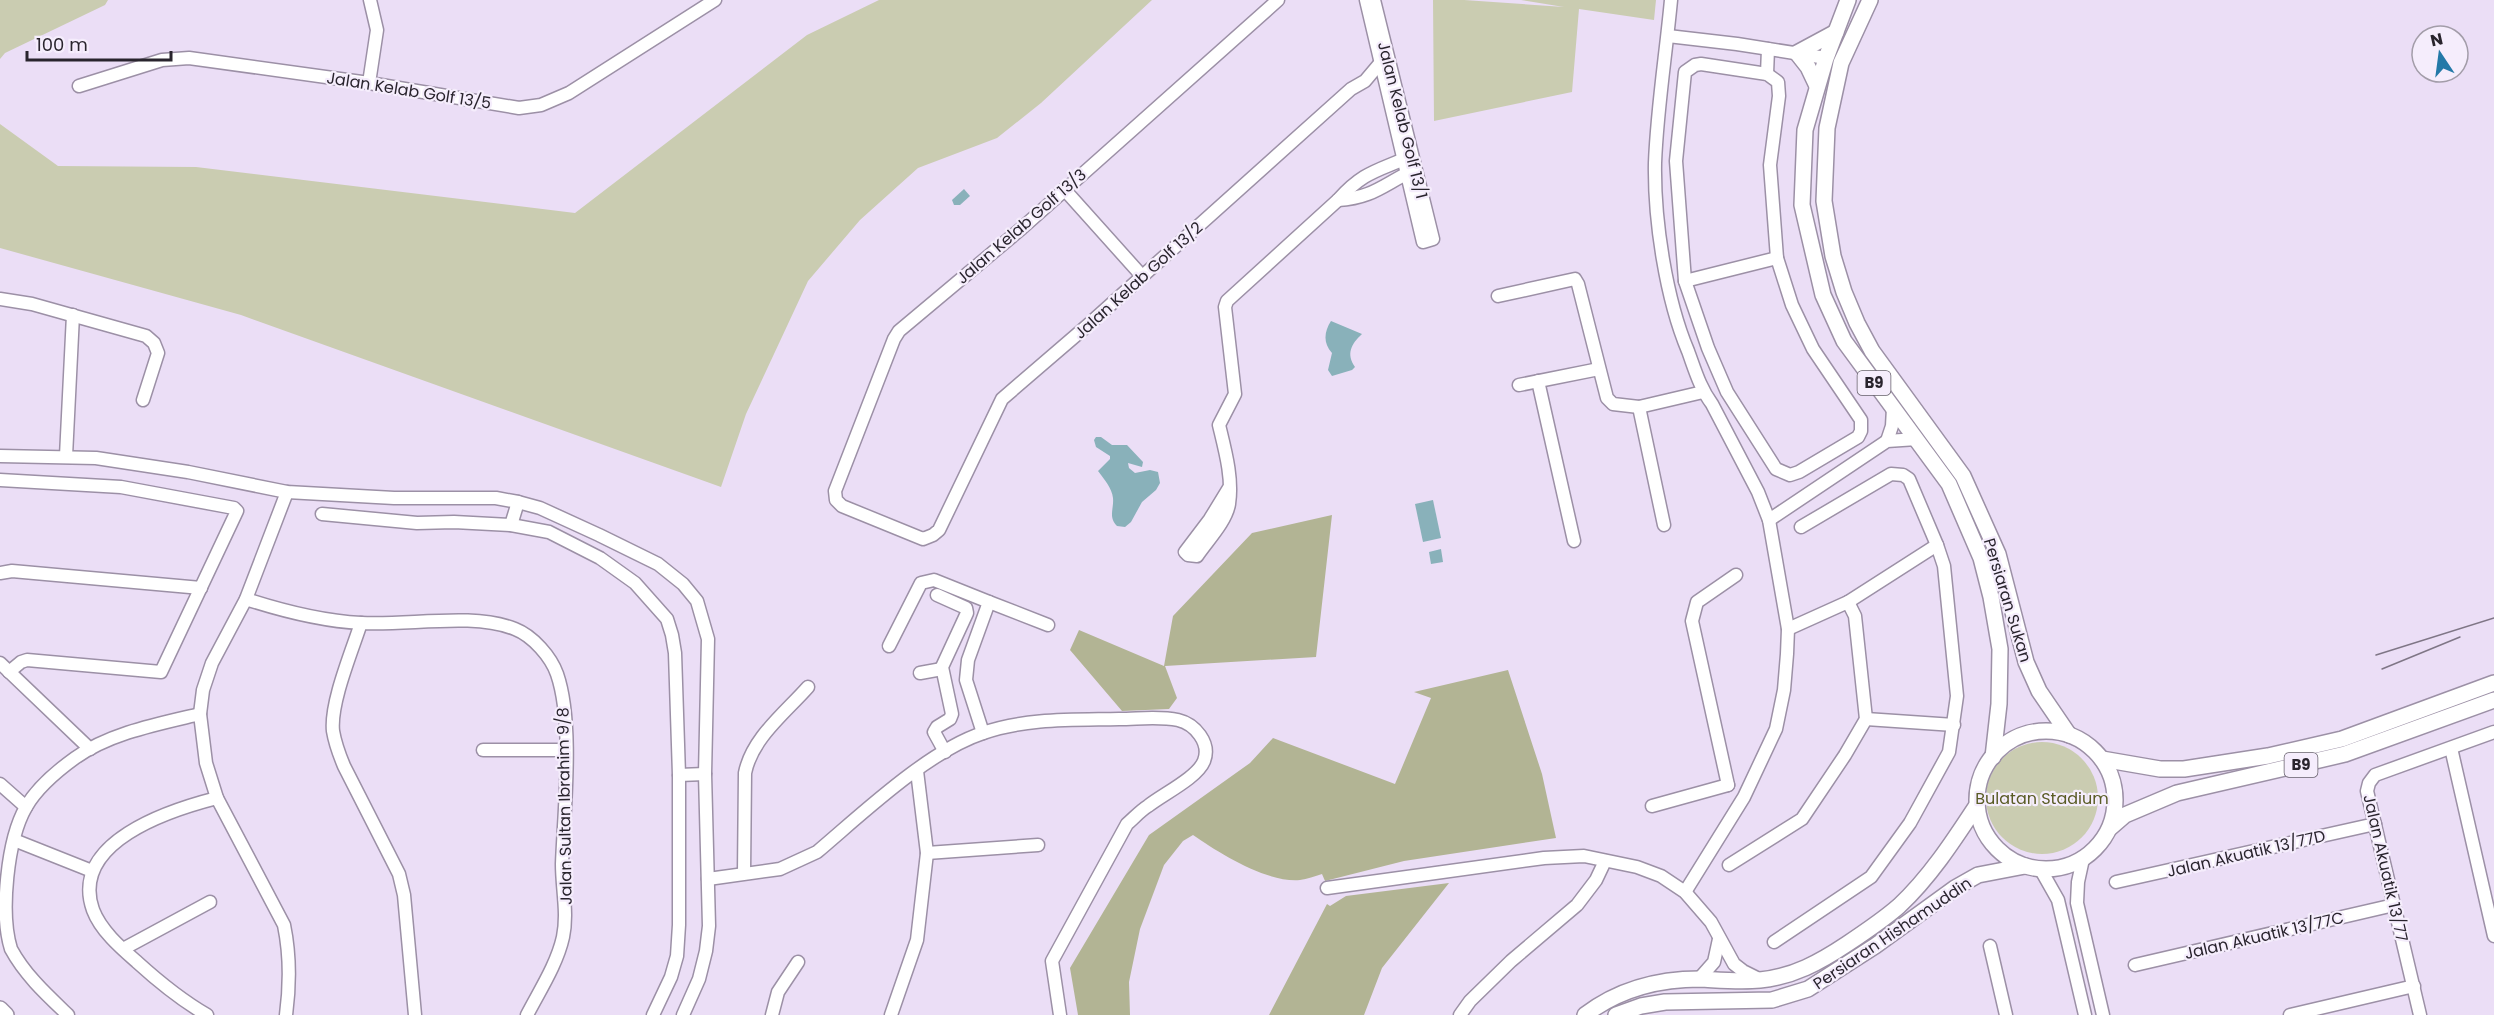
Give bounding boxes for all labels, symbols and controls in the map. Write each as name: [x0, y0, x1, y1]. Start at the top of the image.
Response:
scale bar: [27, 24, 171, 62]
north arrow: [2410, 24, 2470, 84]
text: N: [2428, 27, 2445, 52]
text: 100 m: [36, 32, 88, 57]
street label: Jalan Kelab Golf 13/1: [1372, 39, 1433, 201]
street label: Jalan Kelab Golf 13/5: [325, 66, 493, 115]
street label: Jalan Kelab Golf 13/3: [951, 163, 1091, 289]
street label: Jalan Kelab Golf 13/2: [1069, 216, 1208, 344]
road number: B9: [1858, 371, 1890, 395]
street label: Persiaran Sukan: [1978, 535, 2037, 665]
street label: Jalan Sultan Ibrahim 9/8: [551, 707, 578, 905]
road number: B9: [2284, 753, 2318, 777]
park label: Bulatan Stadium: [1975, 787, 2109, 810]
street label: Jalan Akuatik 13/77: [2357, 792, 2414, 944]
street label: Jalan Akuatik 13/77D: [2165, 824, 2328, 883]
street label: Persiaran Hishamuddin: [1809, 872, 1976, 995]
street label: Jalan Akuatik 13/77C: [2182, 906, 2346, 965]

